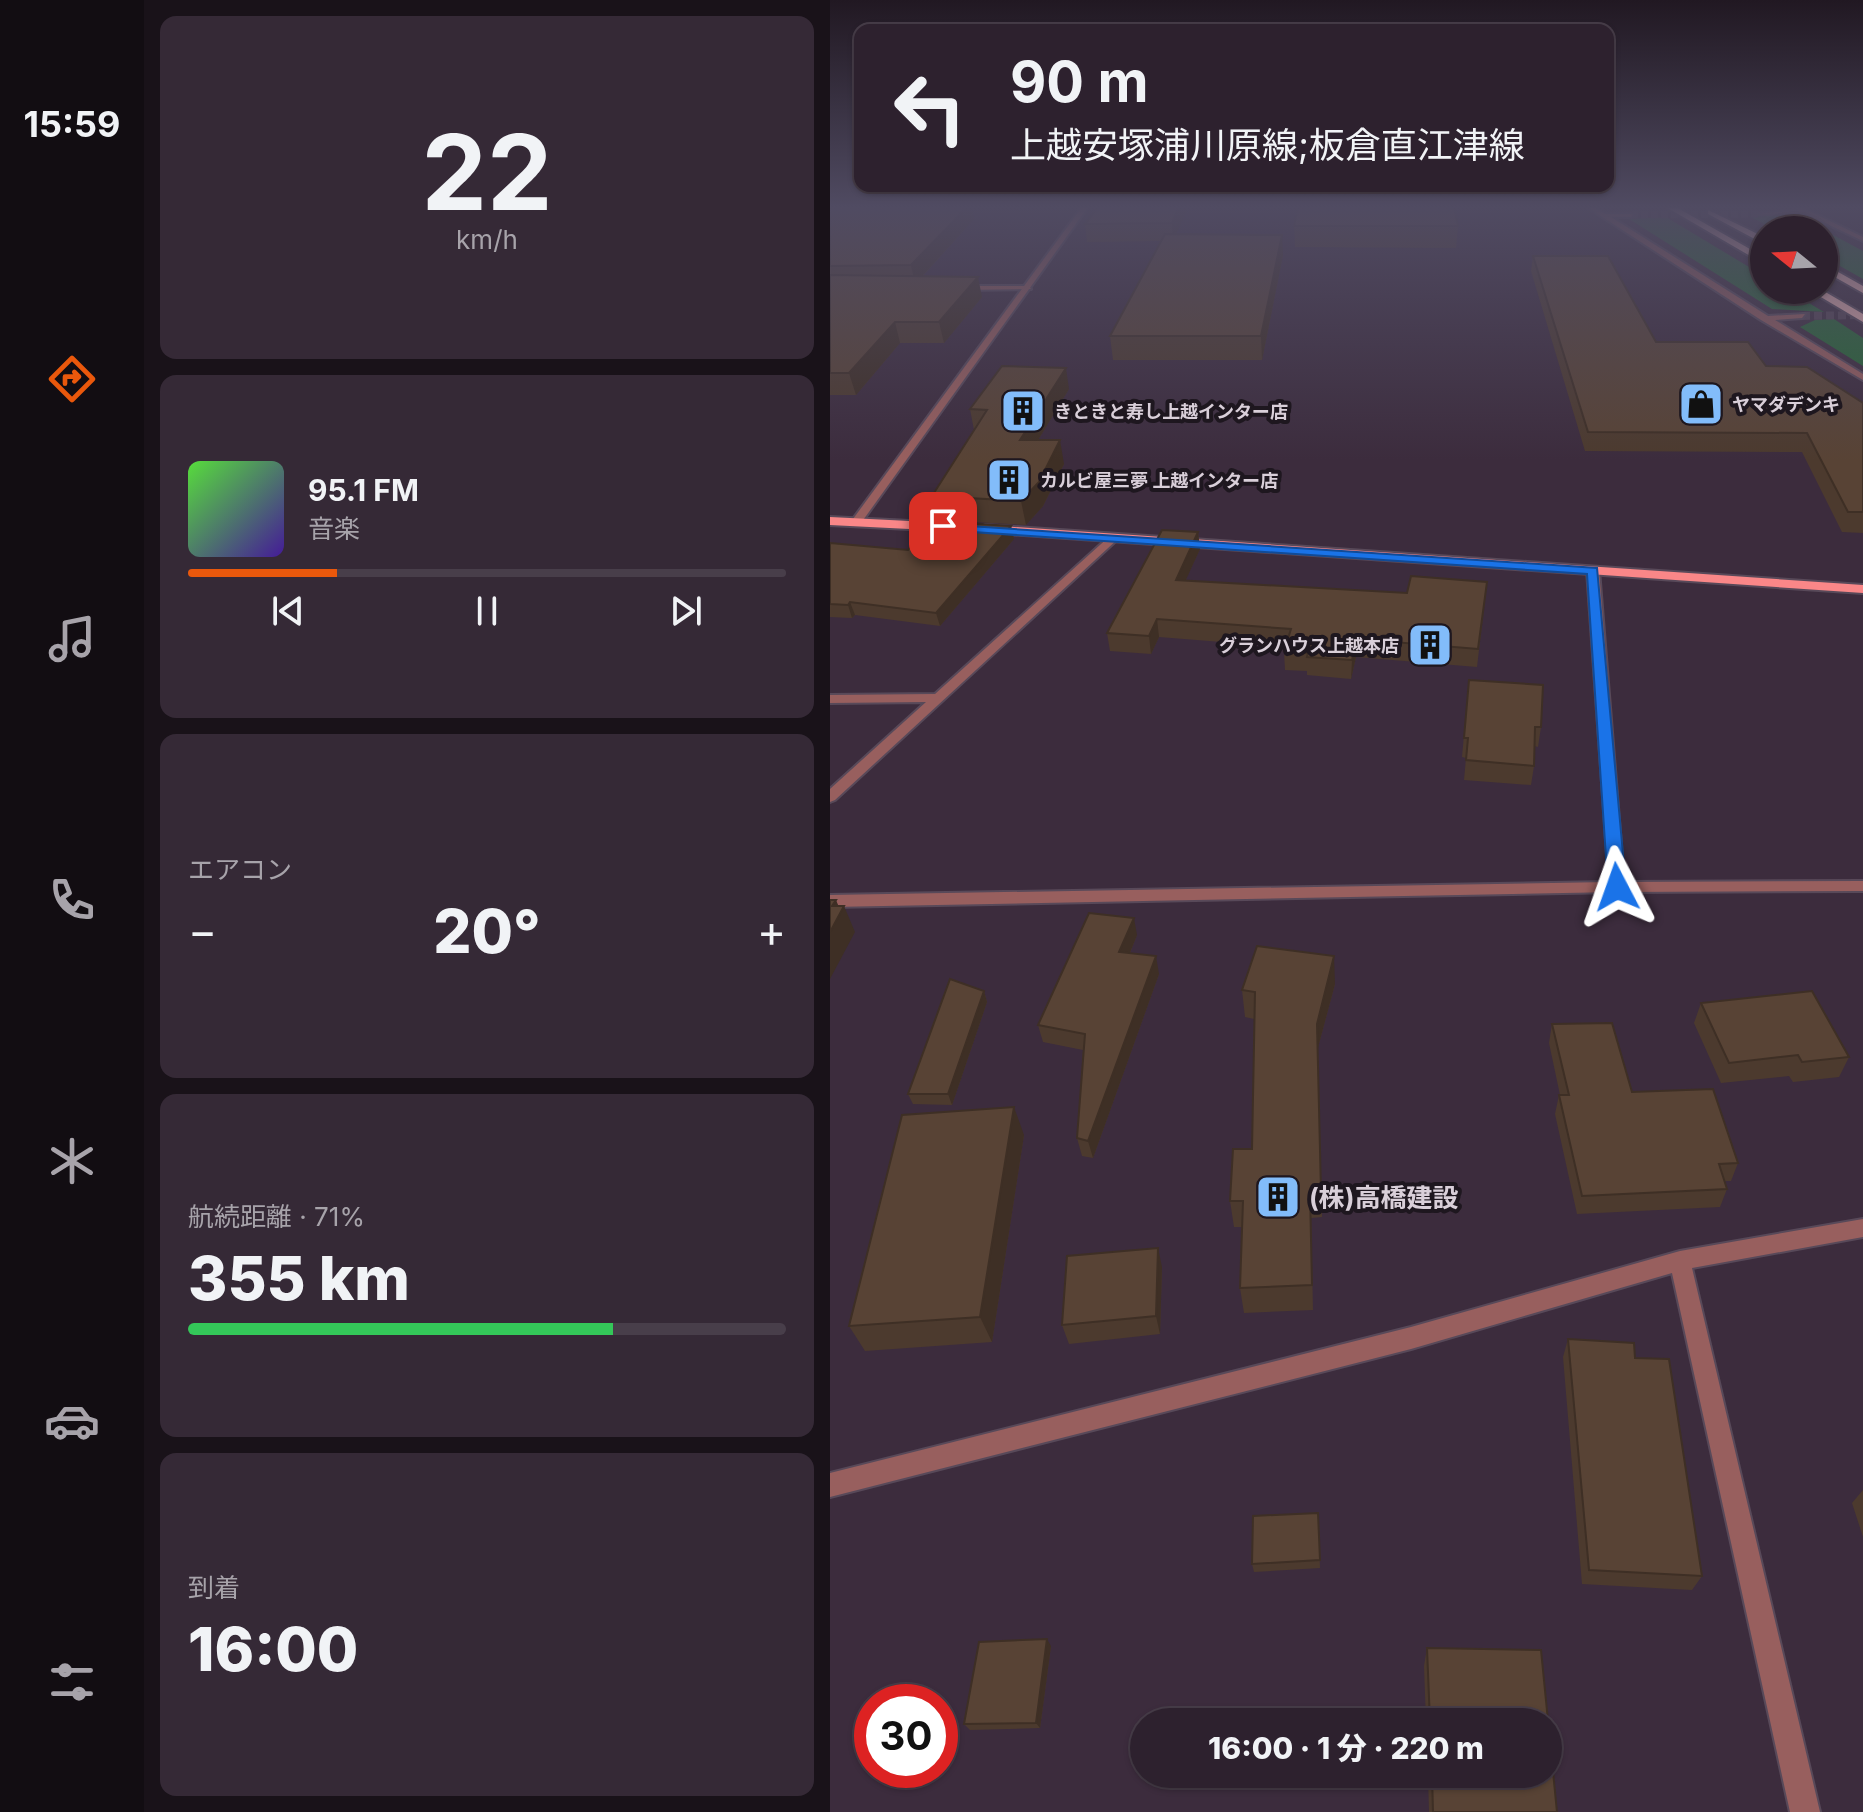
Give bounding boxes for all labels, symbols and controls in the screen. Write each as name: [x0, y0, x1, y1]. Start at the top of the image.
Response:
text: 90 m: [1010, 48, 1149, 116]
icon: left: [878, 56, 982, 160]
text: 15:59: [24, 102, 120, 146]
text: 22: [421, 109, 553, 235]
text: 上越安塚浦川原線;板倉直江津線: [1010, 123, 1525, 167]
north arrow: [1750, 216, 1838, 304]
map controls: [1750, 216, 1838, 304]
text: km/h: [456, 224, 518, 255]
icon: directions: [44, 351, 100, 407]
shop icon: ヤマダデンキ: [1677, 380, 1725, 428]
building icon: きときと寿し上越インター店: [999, 387, 1047, 435]
place label: ヤマダデンキ: [1732, 394, 1840, 415]
place label: きときと寿し上越インター店: [1054, 401, 1288, 422]
building icon: カルビ屋三夢 上越インター店: [985, 456, 1033, 504]
place label: カルビ屋三夢 上越インター店: [1040, 470, 1278, 491]
text: 95.1 FM: [308, 472, 419, 508]
pin: [909, 492, 977, 560]
icon: arrive: [921, 504, 965, 548]
text: 音楽: [308, 513, 360, 544]
icon: previous: [266, 589, 310, 633]
icon: pause: [465, 589, 509, 633]
icon: next: [664, 589, 708, 633]
icon: music: [44, 611, 100, 667]
building icon: グランハウス上越本店: [1406, 621, 1454, 669]
place label: グランハウス上越本店: [1219, 635, 1399, 656]
position arrow: [1575, 845, 1659, 929]
text: エアコン: [188, 854, 292, 885]
icon: phone: [44, 872, 100, 928]
text: 20°: [433, 895, 541, 967]
text: −: [188, 904, 217, 958]
text: +: [757, 904, 786, 958]
icon: climate: [44, 1133, 100, 1189]
building icon: (株)高橋建設: [1254, 1173, 1302, 1221]
place label: (株)高橋建設: [1309, 1182, 1459, 1213]
text: 航続距離 · 71%: [188, 1201, 365, 1232]
text: 355 km: [188, 1242, 410, 1314]
icon: car: [44, 1393, 100, 1449]
text: 到着: [188, 1572, 240, 1603]
text: 16:00: [188, 1613, 358, 1685]
icon: filters: [44, 1654, 100, 1710]
speed limit sign: 30: [854, 1684, 958, 1788]
text: 16:00 · 1 分 · 220 m: [1208, 1730, 1484, 1766]

